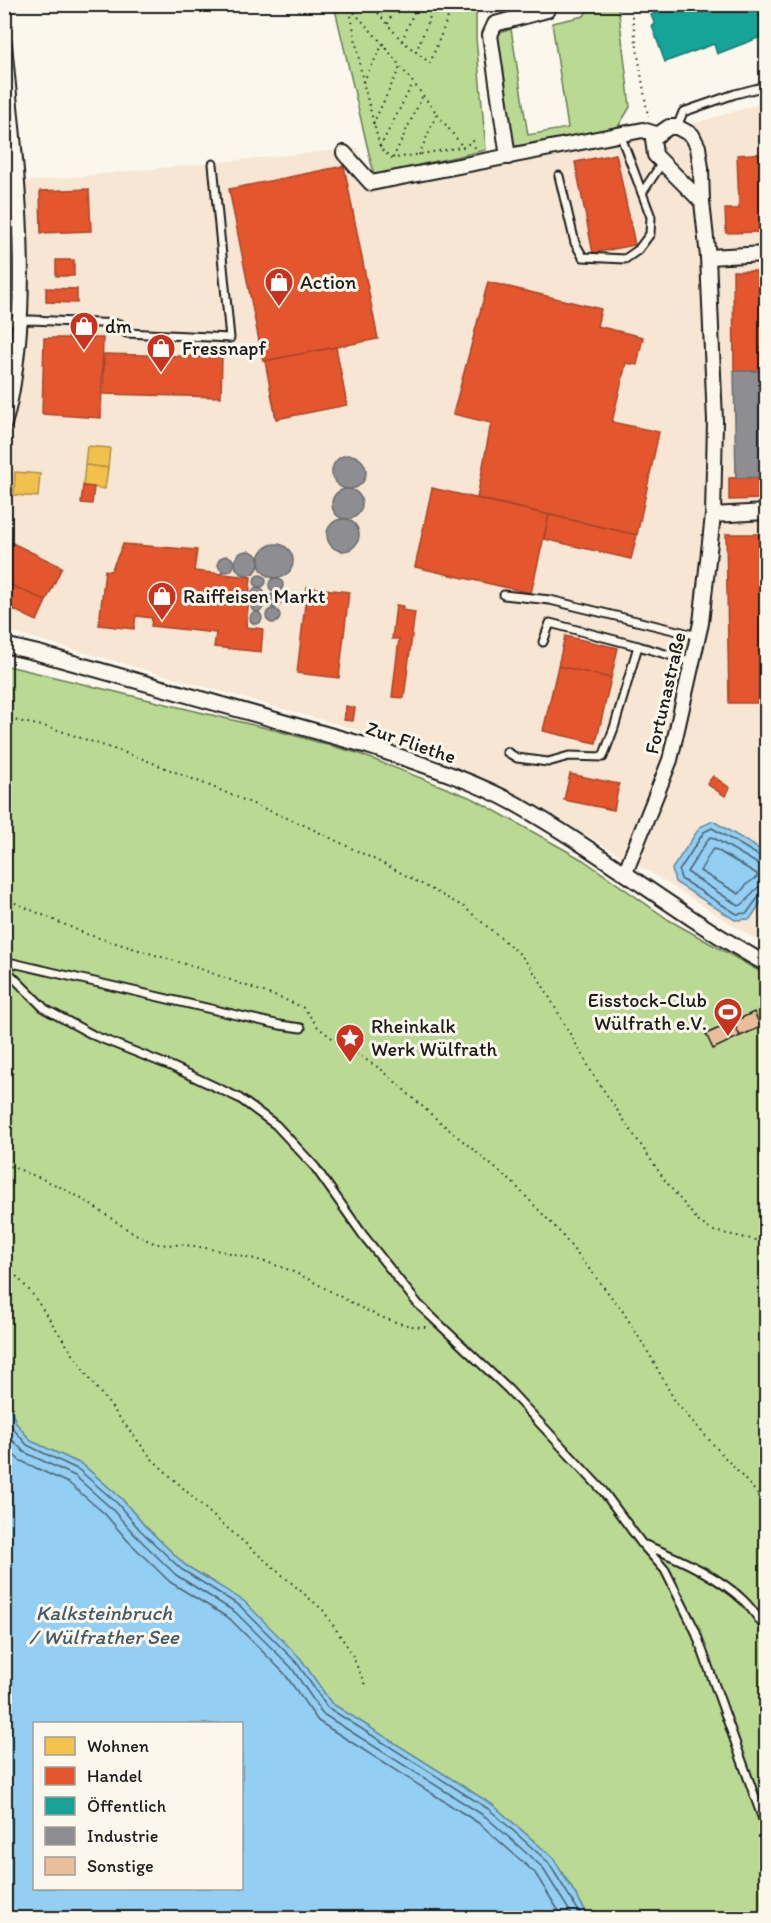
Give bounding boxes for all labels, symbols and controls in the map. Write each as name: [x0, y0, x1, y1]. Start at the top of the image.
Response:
shop icon: Action: [263, 266, 295, 308]
place label: Action: [300, 270, 356, 294]
shop icon: dm: [68, 310, 100, 352]
place label: dm: [105, 314, 132, 338]
shop icon: Fressnapf: [145, 332, 177, 374]
place label: Fressnapf: [182, 336, 266, 360]
shop icon: Raiffeisen Markt: [146, 580, 178, 622]
place label: Raiffeisen Markt: [183, 584, 326, 608]
street label: Fortunastraße: [639, 630, 691, 756]
street label: Zur Fliethe: [363, 715, 459, 769]
place label: Eisstock-Club Wülfrath e.V.: [588, 988, 707, 1035]
sports icon: Eisstock-Club Wülfrath e.V.: [712, 996, 744, 1038]
place label: Rheinkalk Werk Wülfrath: [371, 1014, 497, 1061]
place icon: Rheinkalk Werk Wülfrath: [334, 1022, 366, 1064]
water label: Kalksteinbruch / Wülfrather See: [29, 1600, 180, 1649]
legend: [33, 1722, 243, 1890]
text: Wohnen: [87, 1735, 149, 1757]
text: Handel: [87, 1765, 142, 1787]
text: Öffentlich: [87, 1795, 166, 1817]
text: Industrie: [87, 1825, 158, 1847]
text: Sonstige: [87, 1855, 154, 1877]

